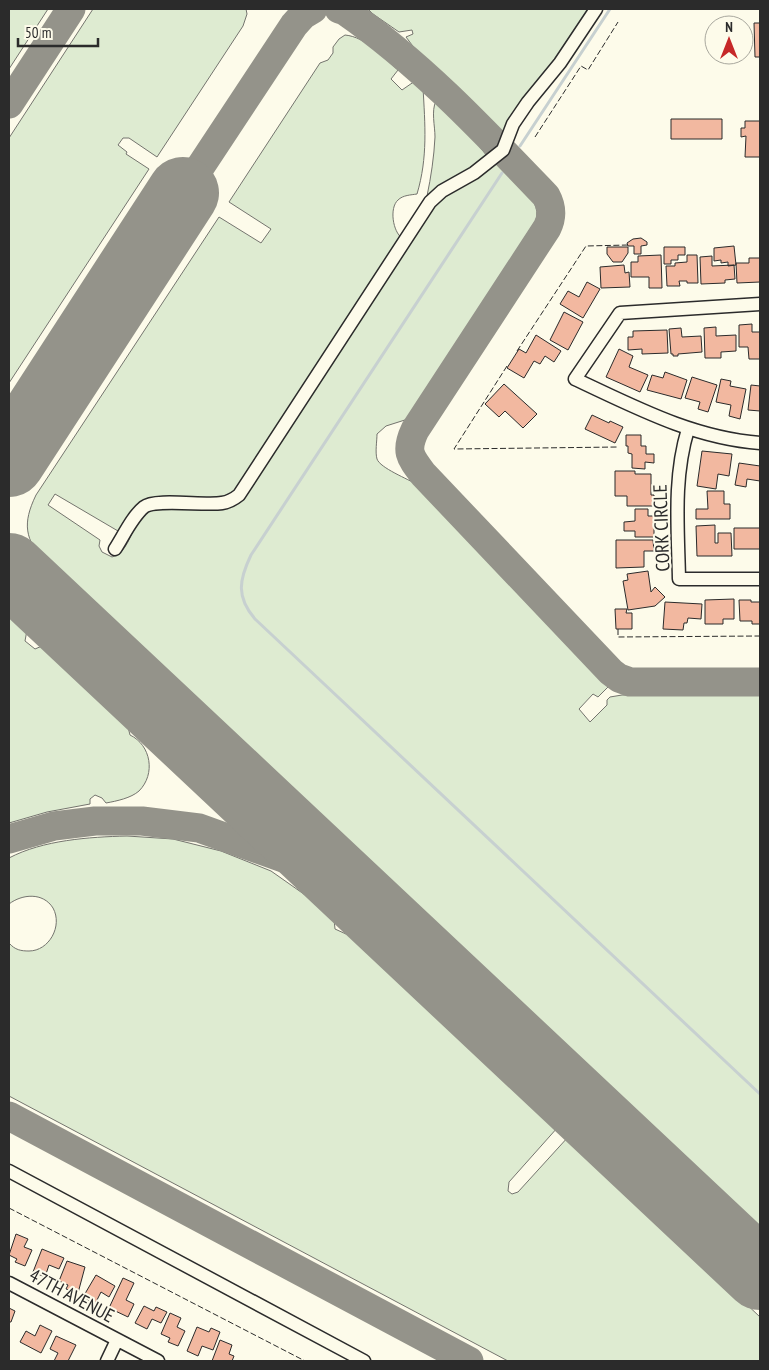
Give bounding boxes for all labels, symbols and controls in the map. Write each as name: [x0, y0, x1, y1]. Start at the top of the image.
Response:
scale bar: [18, 15, 98, 47]
north arrow: [704, 15, 754, 65]
text: N: [725, 18, 733, 36]
text: 50 m: [25, 23, 51, 42]
street label: CORK CIRCLE: [647, 484, 675, 572]
street label: 47TH AVENUE: [25, 1263, 119, 1327]

